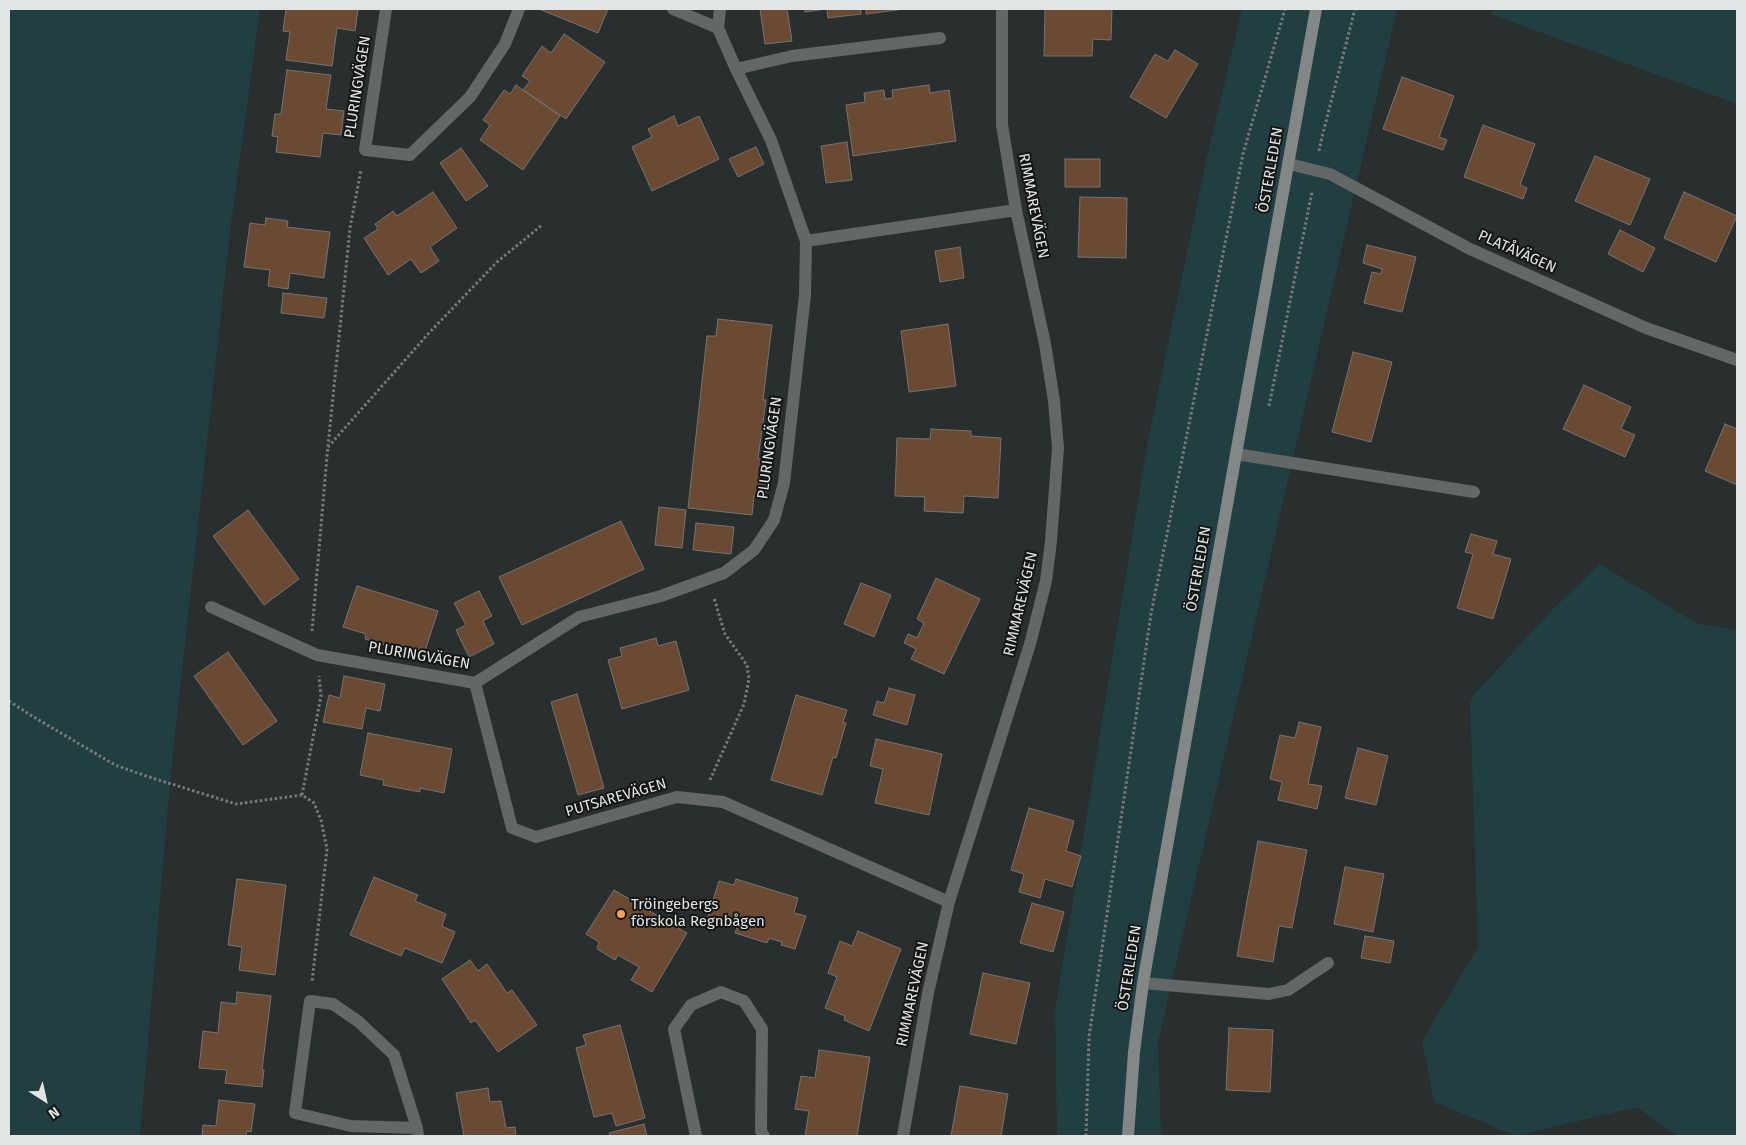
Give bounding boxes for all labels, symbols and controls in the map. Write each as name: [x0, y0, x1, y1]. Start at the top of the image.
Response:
street label: PLURINGVÄGEN: [341, 35, 375, 139]
street label: ÖSTERLEDEN: [1255, 126, 1287, 214]
street label: RIMMAREVÄGEN: [1014, 152, 1052, 260]
street label: PLATÅVÄGEN: [1475, 227, 1559, 277]
street label: PLURINGVÄGEN: [754, 396, 786, 500]
street label: ÖSTERLEDEN: [1183, 525, 1215, 613]
street label: RIMMAREVÄGEN: [1000, 550, 1042, 658]
street label: PLURINGVÄGEN: [367, 638, 471, 674]
street label: PUTSAREVÄGEN: [563, 775, 669, 821]
place label: Tröingebergs förskola Regnbågen: [631, 896, 765, 931]
marker: Tröingebergs förskola Regnbågen: [615, 908, 627, 920]
street label: ÖSTERLEDEN: [1114, 924, 1146, 1012]
street label: RIMMAREVÄGEN: [893, 940, 933, 1048]
north arrow: [20, 1075, 70, 1125]
text: N: [45, 1103, 63, 1122]

